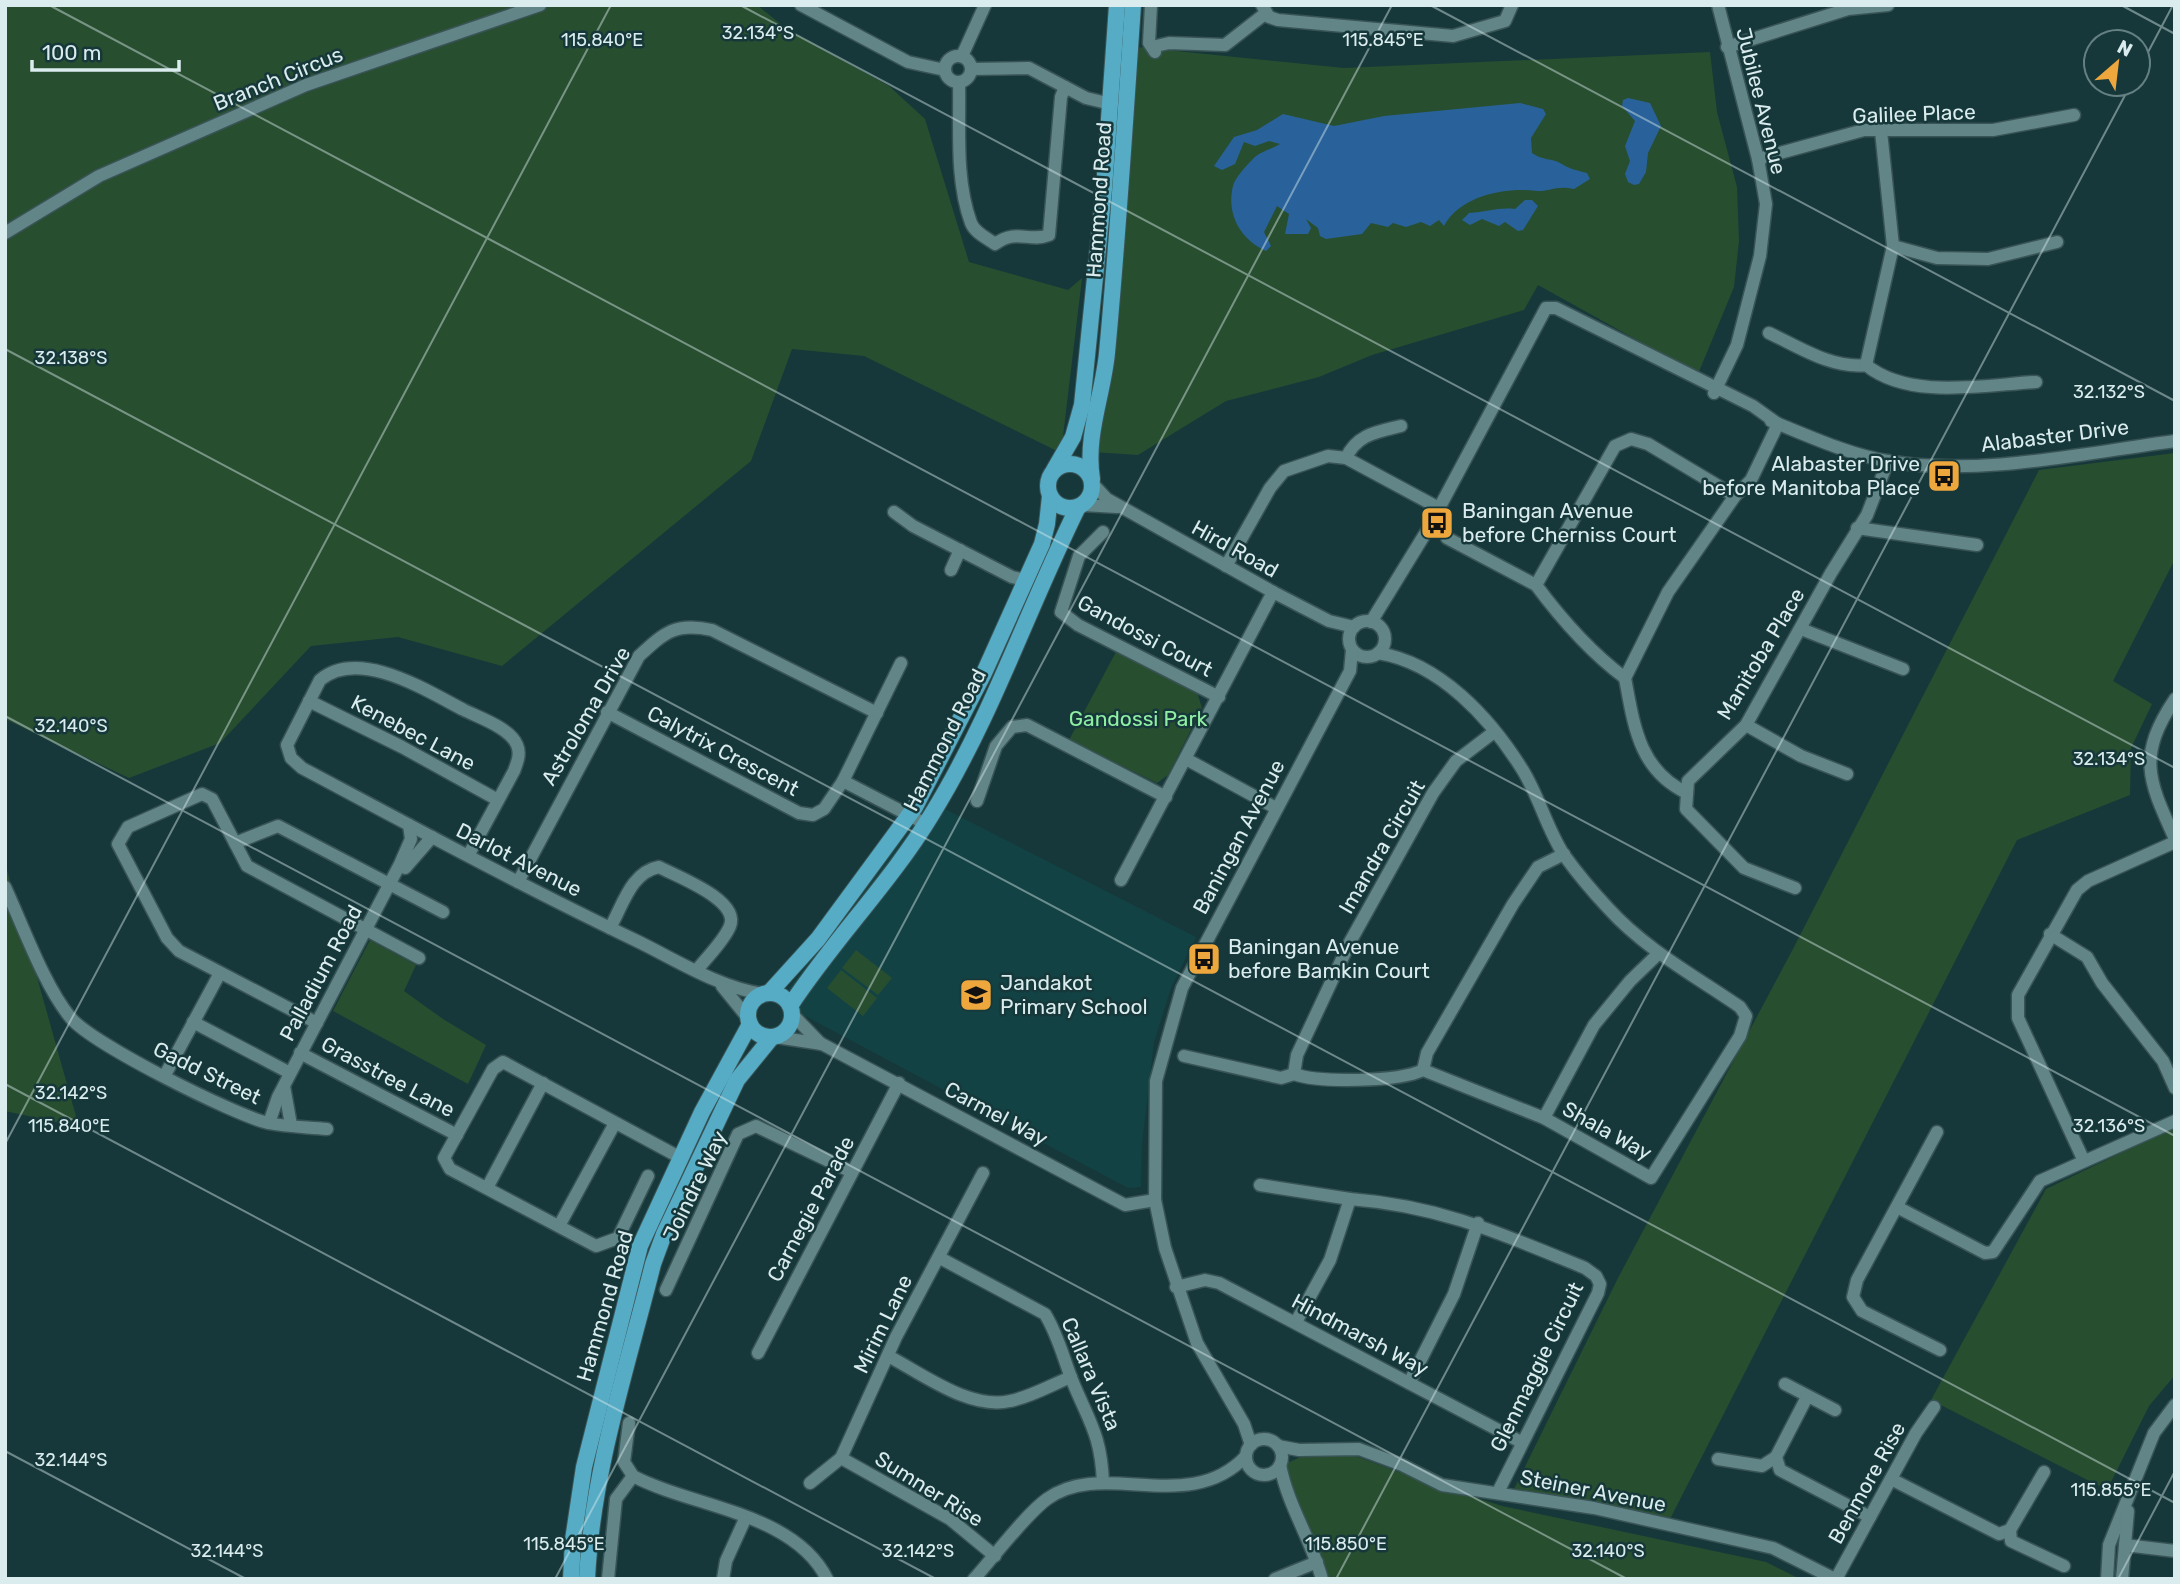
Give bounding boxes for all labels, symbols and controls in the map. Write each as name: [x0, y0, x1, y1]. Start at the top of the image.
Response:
text: 32.134°S: [722, 22, 794, 44]
street label: Jubilee Avenue: [1731, 25, 1792, 177]
scale bar: [32, 28, 178, 72]
north arrow: [2082, 28, 2152, 98]
text: 115.840°E: [561, 29, 643, 51]
text: 115.845°E: [1342, 29, 1424, 51]
text: N: [2113, 35, 2136, 62]
text: 100 m: [42, 40, 101, 65]
street label: Branch Circus: [209, 41, 346, 116]
street label: Galilee Place: [1852, 99, 1976, 128]
street label: Hammond Road: [1081, 121, 1116, 279]
text: 32.138°S: [35, 347, 107, 369]
text: 32.132°S: [2073, 381, 2145, 403]
street label: Alabaster Drive: [1980, 414, 2130, 457]
place label: Alabaster Drive before Manitoba Place: [1702, 451, 1920, 500]
bus stop icon: Alabaster Drive before Manitoba Place: [1925, 457, 1963, 495]
place label: Baningan Avenue before Cherniss Court: [1462, 498, 1677, 547]
bus stop icon: Baningan Avenue before Cherniss Court: [1418, 504, 1456, 542]
street label: Hird Road: [1188, 515, 1283, 583]
street label: Manitoba Place: [1711, 583, 1810, 724]
street label: Gandossi Court: [1073, 589, 1217, 682]
street label: Astroloma Drive: [536, 642, 635, 790]
street label: Hammond Road: [898, 665, 991, 815]
street label: Kenebec Lane: [347, 689, 480, 776]
street label: Calytrix Crescent: [643, 700, 803, 801]
park label: Gandossi Park: [1069, 706, 1207, 731]
text: 32.140°S: [34, 715, 108, 737]
text: 32.134°S: [2073, 748, 2145, 770]
street label: Baningan Avenue: [1187, 755, 1290, 918]
street label: Imandra Circuit: [1333, 775, 1430, 918]
street label: Darlot Avenue: [452, 817, 586, 902]
street label: Palladium Road: [274, 900, 367, 1045]
place label: Baningan Avenue before Bamkin Court: [1228, 934, 1430, 983]
bus stop icon: Baningan Avenue before Bamkin Court: [1185, 940, 1223, 978]
place label: Jandakot Primary School: [1000, 970, 1148, 1019]
school or university icon: Jandakot Primary School: [957, 976, 995, 1014]
street label: Grasstree Lane: [317, 1031, 459, 1122]
street label: Gadd Street: [149, 1036, 265, 1109]
street label: Carmel Way: [940, 1076, 1052, 1151]
text: 32.142°S: [35, 1082, 107, 1104]
street label: Shala Way: [1558, 1096, 1657, 1166]
text: 115.840°E: [28, 1115, 110, 1137]
text: 32.136°S: [2073, 1115, 2145, 1137]
street label: Joindre Way: [657, 1126, 732, 1245]
street label: Carnegie Parade: [762, 1132, 859, 1286]
street label: Hammond Road: [571, 1227, 638, 1384]
street label: Mirim Lane: [848, 1270, 917, 1377]
street label: Glenmaggie Circuit: [1485, 1278, 1588, 1456]
street label: Hindmarsh Way: [1288, 1288, 1433, 1381]
street label: Callara Vista: [1056, 1313, 1127, 1434]
street label: Benmore Rise: [1823, 1418, 1910, 1548]
street label: Sumner Rise: [871, 1445, 988, 1532]
text: 32.144°S: [35, 1449, 107, 1471]
street label: Steiner Avenue: [1518, 1464, 1668, 1517]
text: 115.855°E: [2070, 1479, 2152, 1501]
text: 115.845°E: [523, 1533, 605, 1555]
text: 115.850°E: [1305, 1533, 1387, 1555]
text: 32.144°S: [191, 1540, 263, 1562]
text: 32.142°S: [882, 1540, 954, 1562]
text: 32.140°S: [1571, 1540, 1645, 1562]

